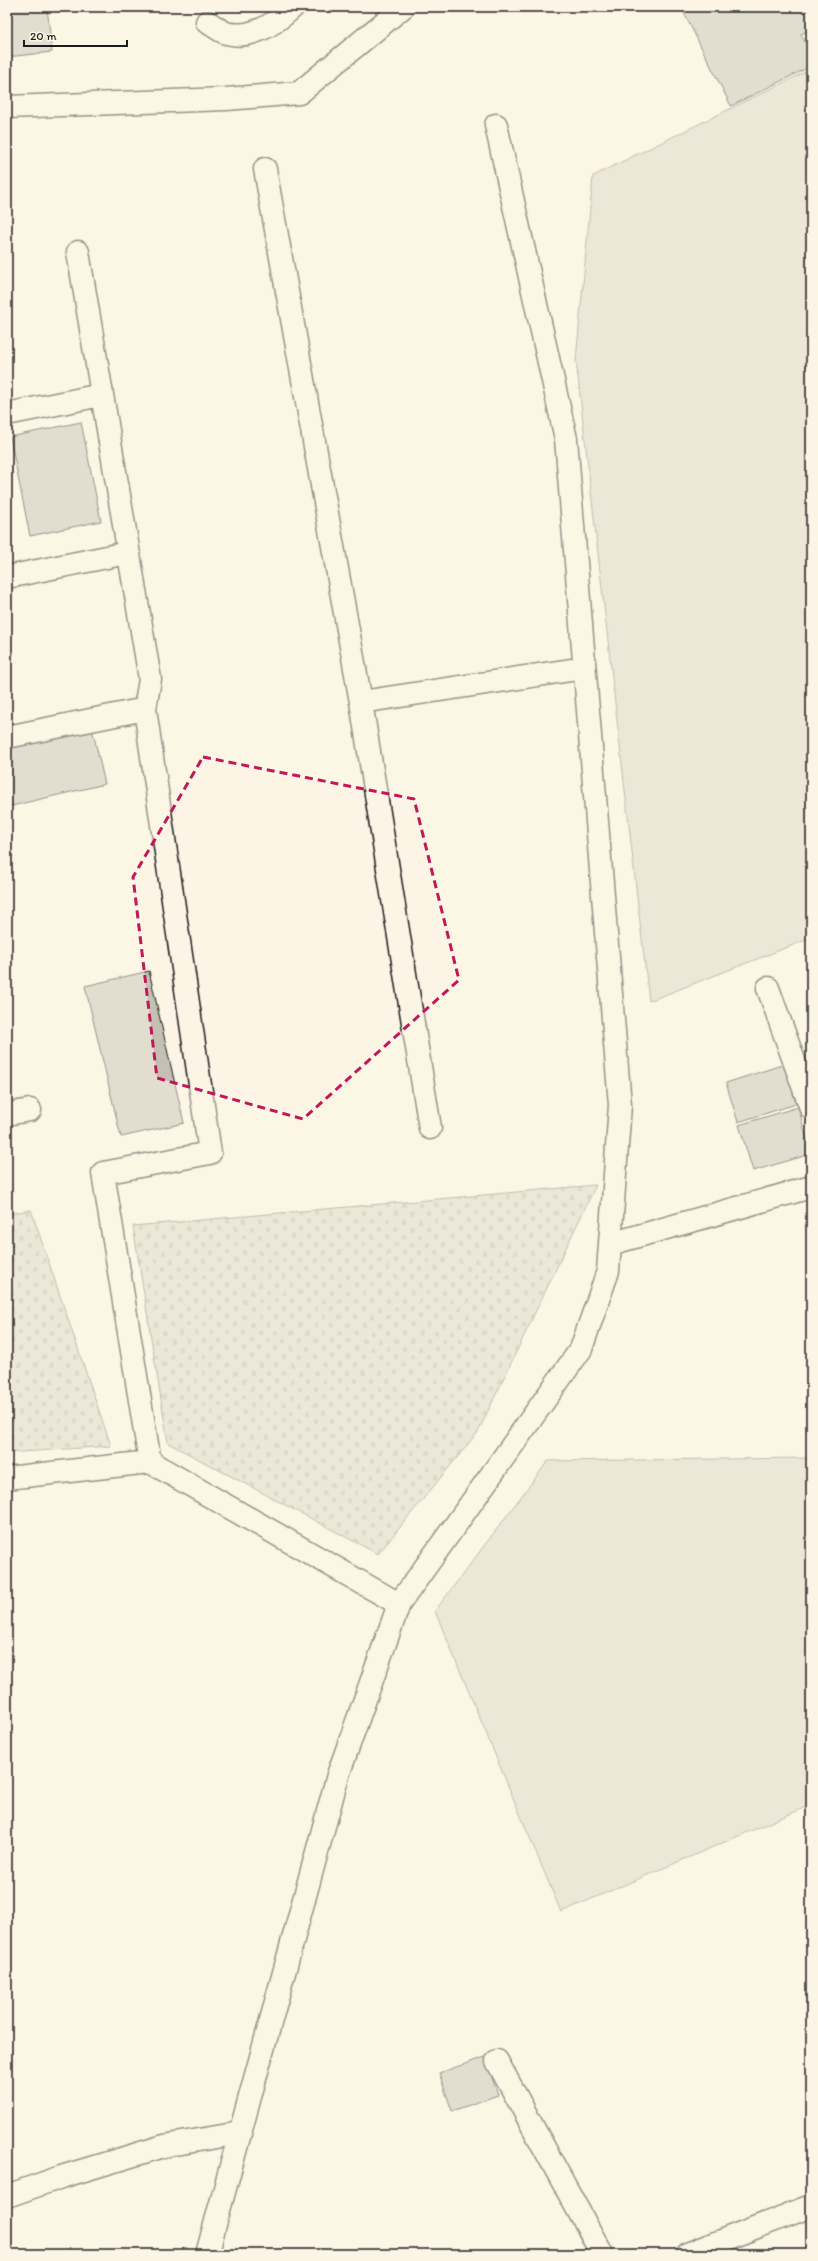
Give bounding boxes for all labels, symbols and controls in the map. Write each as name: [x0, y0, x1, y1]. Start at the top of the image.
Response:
scale bar: [24, 22, 127, 48]
text: 20 m: [30, 29, 57, 43]

